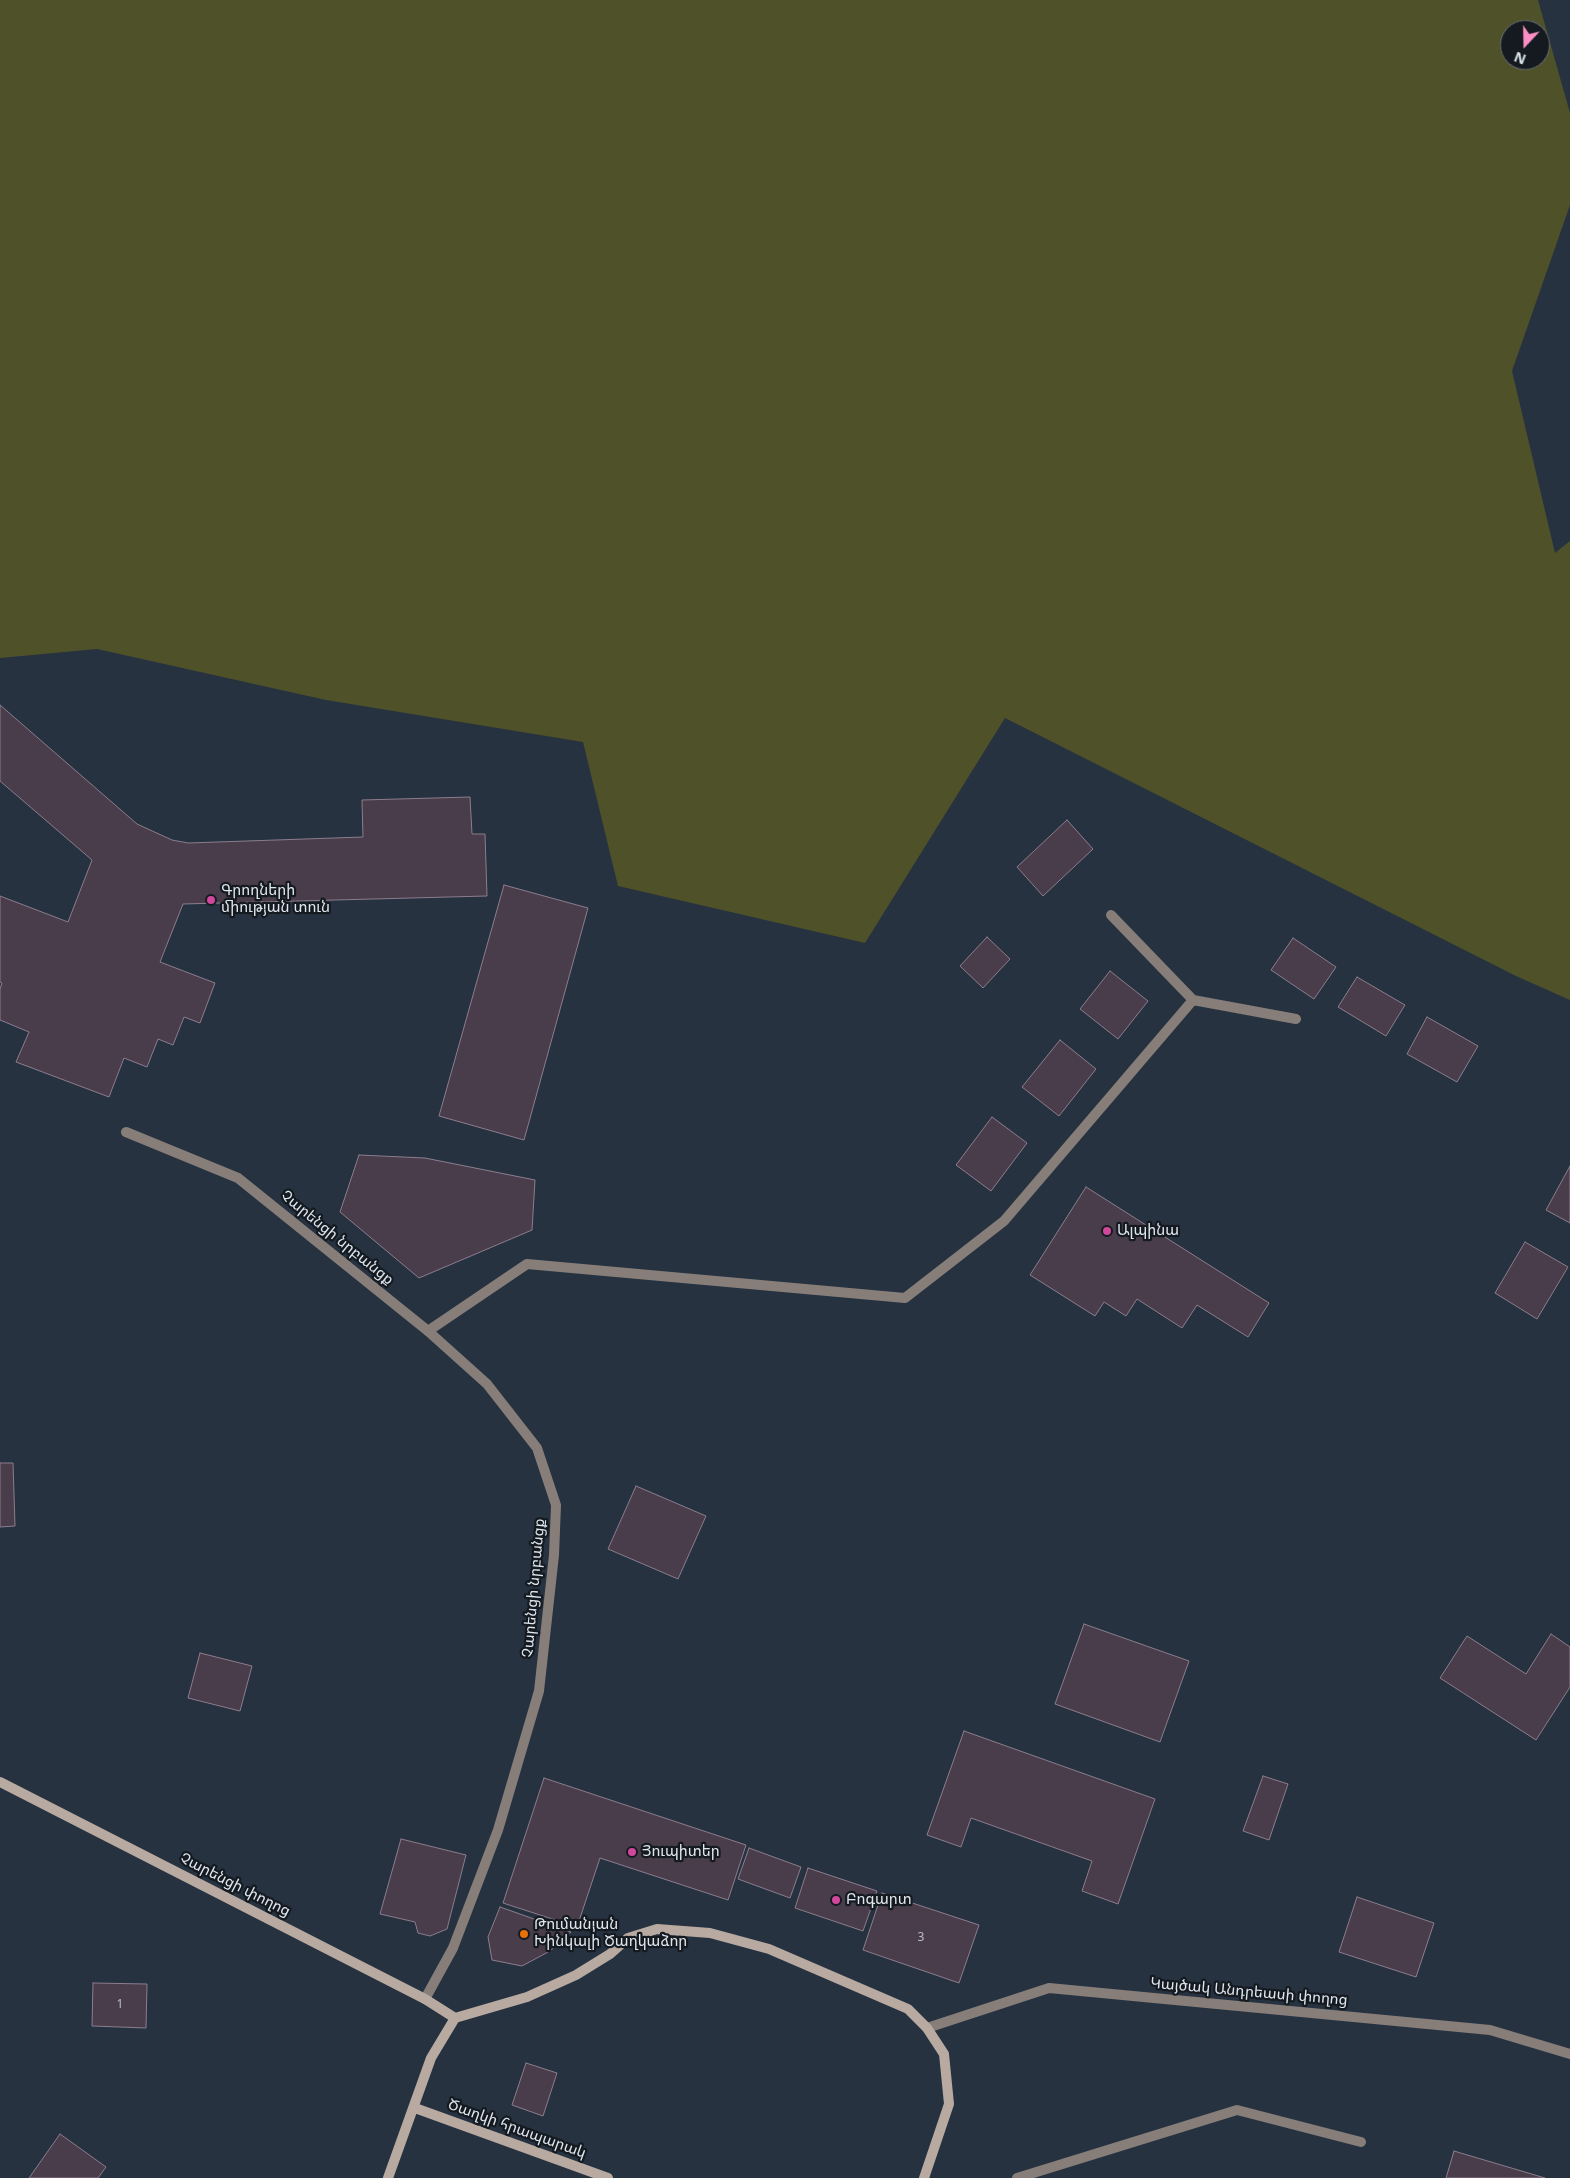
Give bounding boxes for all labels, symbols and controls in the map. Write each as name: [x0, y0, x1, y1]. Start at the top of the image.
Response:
north arrow: [1500, 20, 1550, 70]
text: N: [1511, 48, 1529, 69]
place label: Գրողների միության տուն: [221, 882, 330, 917]
marker: Գրողների միության տուն: [205, 894, 217, 906]
street label: Չարենցի նրբանցք: [277, 1187, 397, 1289]
place label: Ալպինա: [1117, 1222, 1179, 1240]
marker: Ալպինա: [1101, 1225, 1113, 1237]
street label: Չարենցի նրբանցք: [519, 1518, 549, 1658]
place label: Յուպիտեր: [642, 1843, 720, 1861]
marker: Յուպիտեր: [626, 1846, 638, 1858]
street label: Չարենցի փողոց: [177, 1849, 293, 1921]
place label: Բոգարտ: [846, 1891, 912, 1909]
marker: Բոգարտ: [830, 1894, 842, 1906]
place label: Թումանյան Խինկալի Ծաղկաձոր: [534, 1916, 687, 1951]
marker: Թումանյան Խինկալի Ծաղկաձոր: [518, 1928, 530, 1940]
house number: 3: [918, 1931, 924, 1945]
street label: Կայծակ Անդրեասի փողոց: [1150, 1974, 1348, 2010]
house number: 1: [117, 1998, 123, 2012]
street label: Ծաղկի հրապարակ: [445, 2096, 589, 2162]

